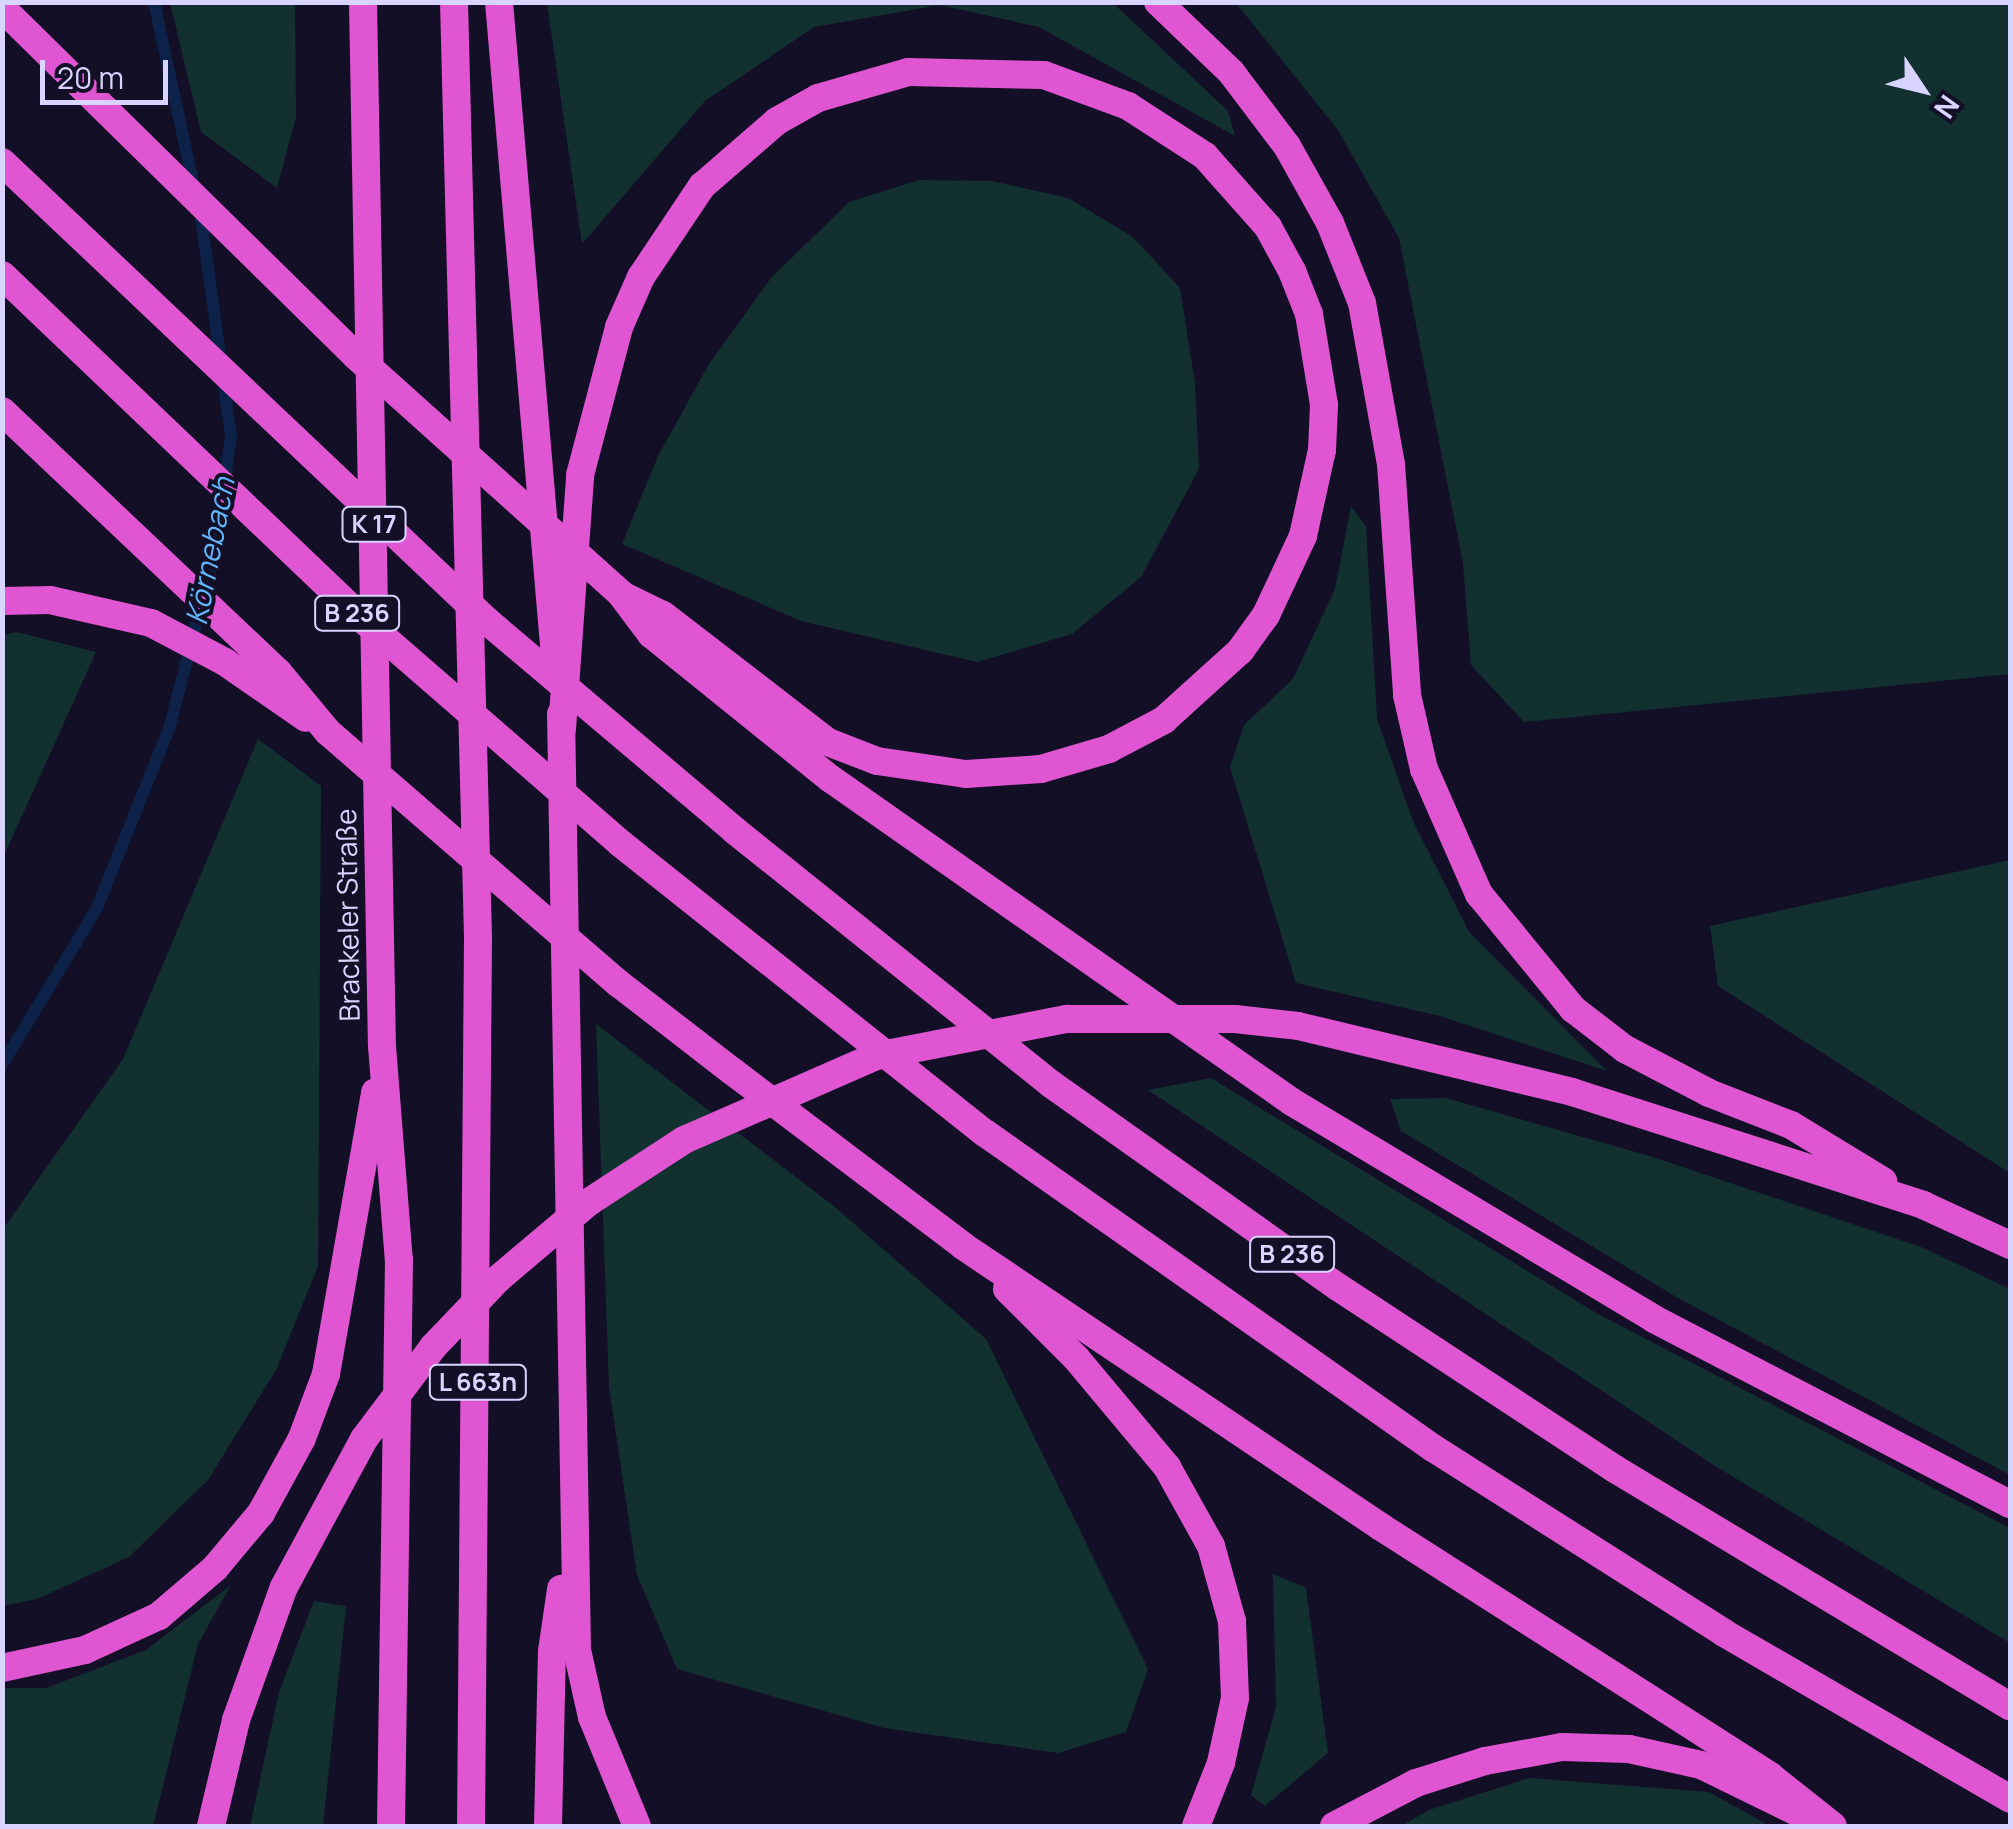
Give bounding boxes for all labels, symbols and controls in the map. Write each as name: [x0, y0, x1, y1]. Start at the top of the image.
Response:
scale bar: [45, 40, 172, 102]
north arrow: [1873, 40, 1973, 140]
text: 20 m: [57, 57, 124, 98]
text: N: [1926, 88, 1969, 126]
water label: Körnebach: [178, 474, 242, 628]
road number: K 17: [339, 504, 409, 544]
road number: B 236: [312, 593, 402, 633]
street label: Brackeler Straße: [328, 808, 366, 1022]
road number: B 236: [1247, 1234, 1337, 1274]
road number: L 663n: [428, 1362, 528, 1402]

